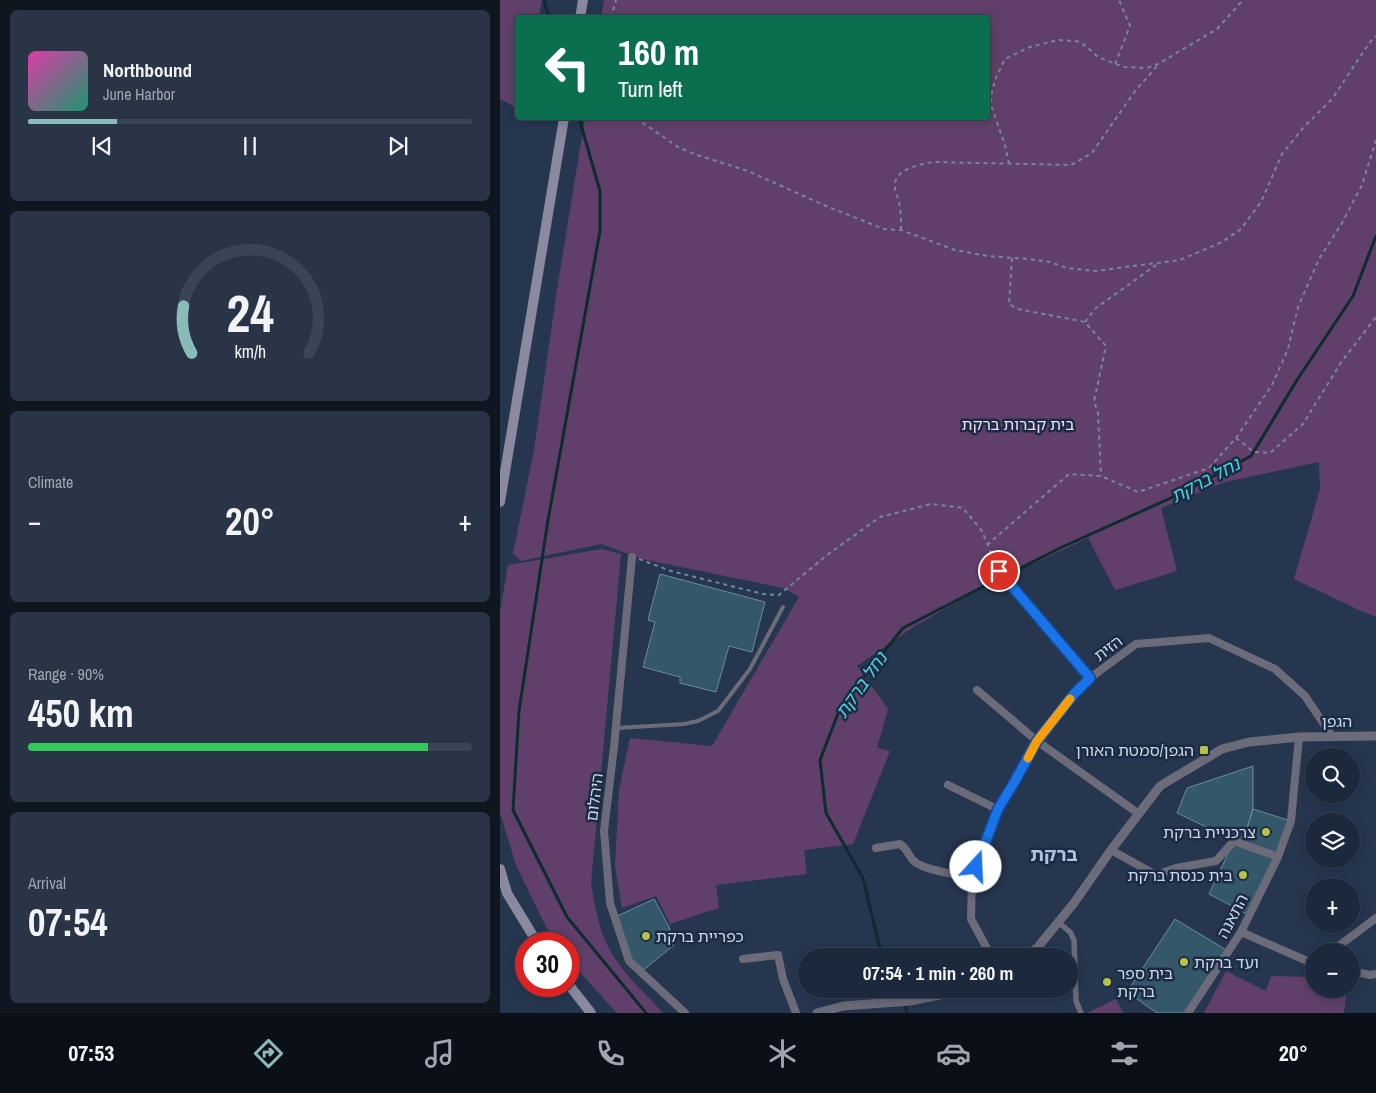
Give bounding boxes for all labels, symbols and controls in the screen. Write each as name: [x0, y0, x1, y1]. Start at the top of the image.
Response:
text: 160 m: [618, 29, 699, 76]
icon: left: [535, 35, 600, 100]
text: Northbound: [103, 57, 192, 83]
text: Turn left: [618, 74, 683, 104]
text: June Harbor: [103, 83, 175, 105]
icon: previous: [88, 132, 116, 160]
icon: pause: [236, 132, 264, 160]
icon: next: [384, 132, 412, 160]
text: 24: [226, 278, 274, 348]
text: km/h: [234, 340, 266, 364]
park label: בית קברות ברקת: [962, 413, 1074, 435]
water label: נחל ברקת: [1166, 451, 1245, 509]
text: Climate: [28, 471, 73, 493]
text: 20°: [225, 496, 275, 547]
text: −: [28, 502, 41, 540]
text: +: [459, 502, 472, 540]
pin: [978, 550, 1020, 592]
icon: arrive: [985, 557, 1013, 585]
street label: הזית: [1089, 630, 1127, 666]
water label: נחל ברקת: [829, 646, 893, 723]
text: Range · 90%: [28, 663, 104, 685]
text: 450 km: [28, 688, 134, 739]
street label: הגפן: [1322, 710, 1352, 732]
place label: הגפן/סמטת האורן: [1076, 739, 1194, 761]
marker: הגפן/סמטת האורן: [1198, 744, 1210, 756]
map controls: [1305, 748, 1360, 998]
button: search: [1305, 748, 1360, 803]
street label: היהלום: [580, 772, 608, 822]
button: layers: [1305, 813, 1360, 868]
place label: צרכניית ברקת: [1163, 821, 1256, 843]
marker: צרכניית ברקת: [1260, 826, 1272, 838]
position arrow: [949, 840, 1001, 892]
district label: ברקת: [1030, 841, 1078, 867]
place label: בית כנסת ברקת: [1128, 864, 1233, 886]
marker: בית כנסת ברקת: [1237, 869, 1249, 881]
text: Arrival: [28, 872, 66, 894]
button: +: [1305, 878, 1360, 933]
street label: התאנה: [1211, 890, 1253, 942]
text: 07:54: [28, 897, 108, 948]
place label: כפריית ברקת: [656, 925, 744, 947]
marker: כפריית ברקת: [640, 930, 652, 942]
speed limit sign: 30: [515, 932, 580, 997]
button: −: [1305, 943, 1360, 998]
place label: ועד ברקת: [1194, 951, 1259, 973]
marker: ועד ברקת: [1178, 956, 1190, 968]
text: 07:54 · 1 min · 260 m: [863, 960, 1013, 986]
place label: בית ספר ברקת: [1117, 962, 1173, 1002]
marker: בית ספר ברקת: [1101, 976, 1113, 988]
icon: directions: [251, 1036, 286, 1071]
icon: music: [422, 1036, 457, 1071]
icon: phone: [593, 1036, 628, 1071]
icon: climate: [765, 1036, 800, 1071]
icon: car: [936, 1036, 971, 1071]
icon: filters: [1107, 1036, 1142, 1071]
text: 07:53: [68, 1038, 114, 1068]
text: 20°: [1279, 1038, 1308, 1068]

